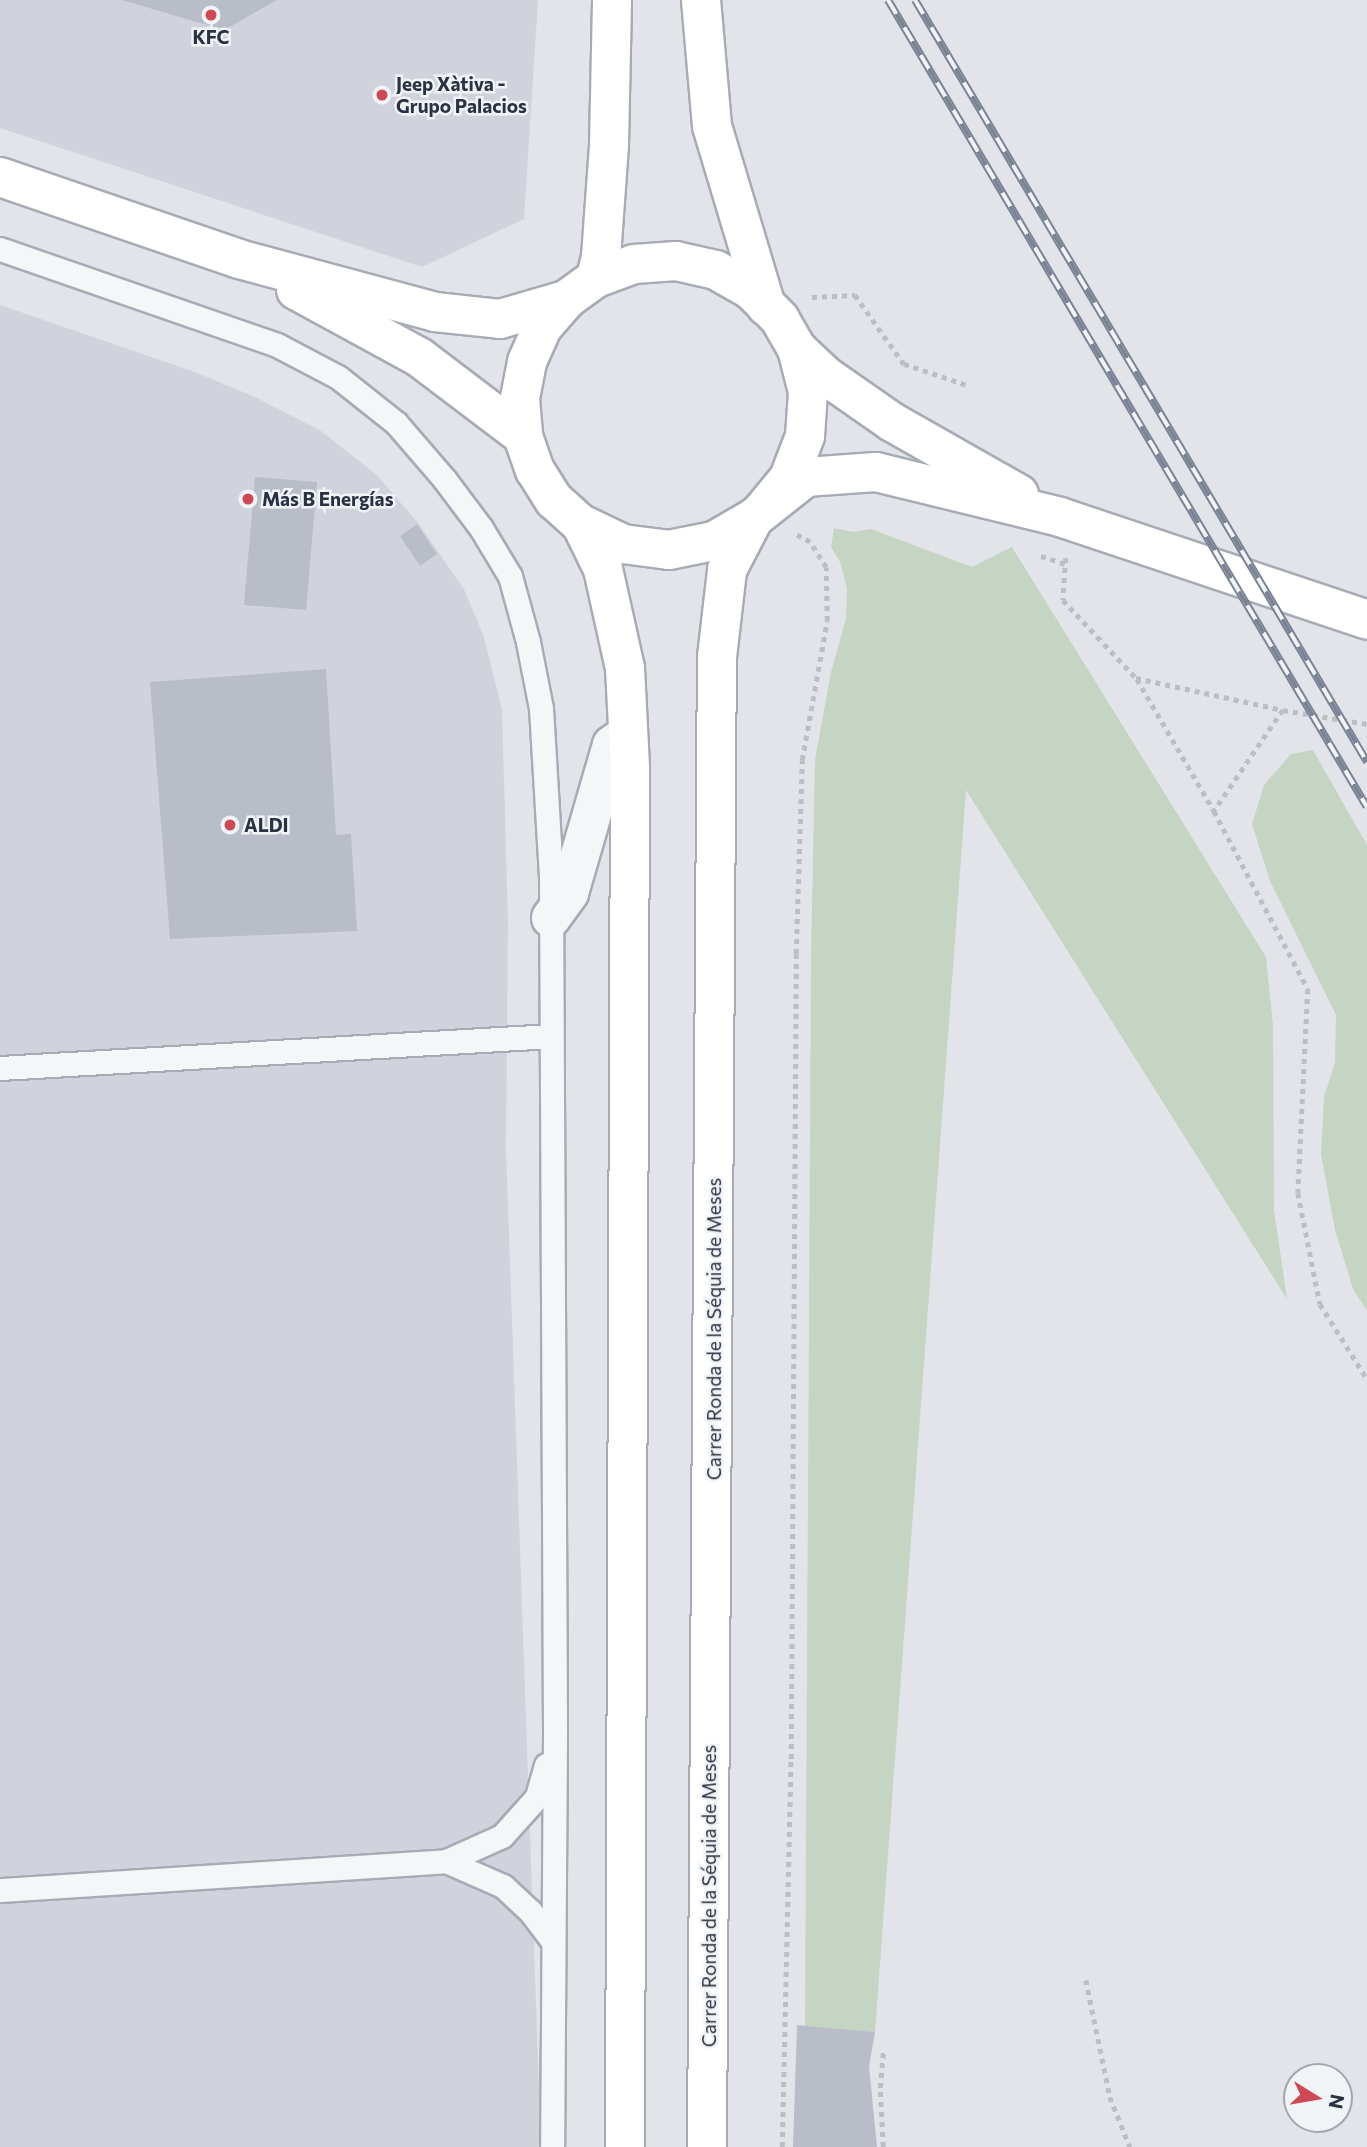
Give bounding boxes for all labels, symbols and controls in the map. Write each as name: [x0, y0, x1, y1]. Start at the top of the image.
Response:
marker: KFC: [203, 7, 219, 23]
place label: KFC: [192, 26, 230, 48]
place label: Jeep Xàtiva - Grupo Palacios: [396, 73, 527, 117]
marker: Jeep Xàtiva - Grupo Palacios: [374, 87, 390, 103]
place label: Más B Energías: [262, 488, 393, 510]
marker: Más B Energías: [240, 491, 256, 507]
place label: ALDI: [244, 814, 289, 836]
marker: ALDI: [222, 817, 238, 833]
street label: Carrer Ronda de la Séquia de Meses: [703, 1178, 725, 1480]
street label: Carrer Ronda de la Séquia de Meses: [698, 1745, 720, 2047]
north arrow: [1283, 2063, 1353, 2133]
text: N: [1324, 2093, 1350, 2111]

